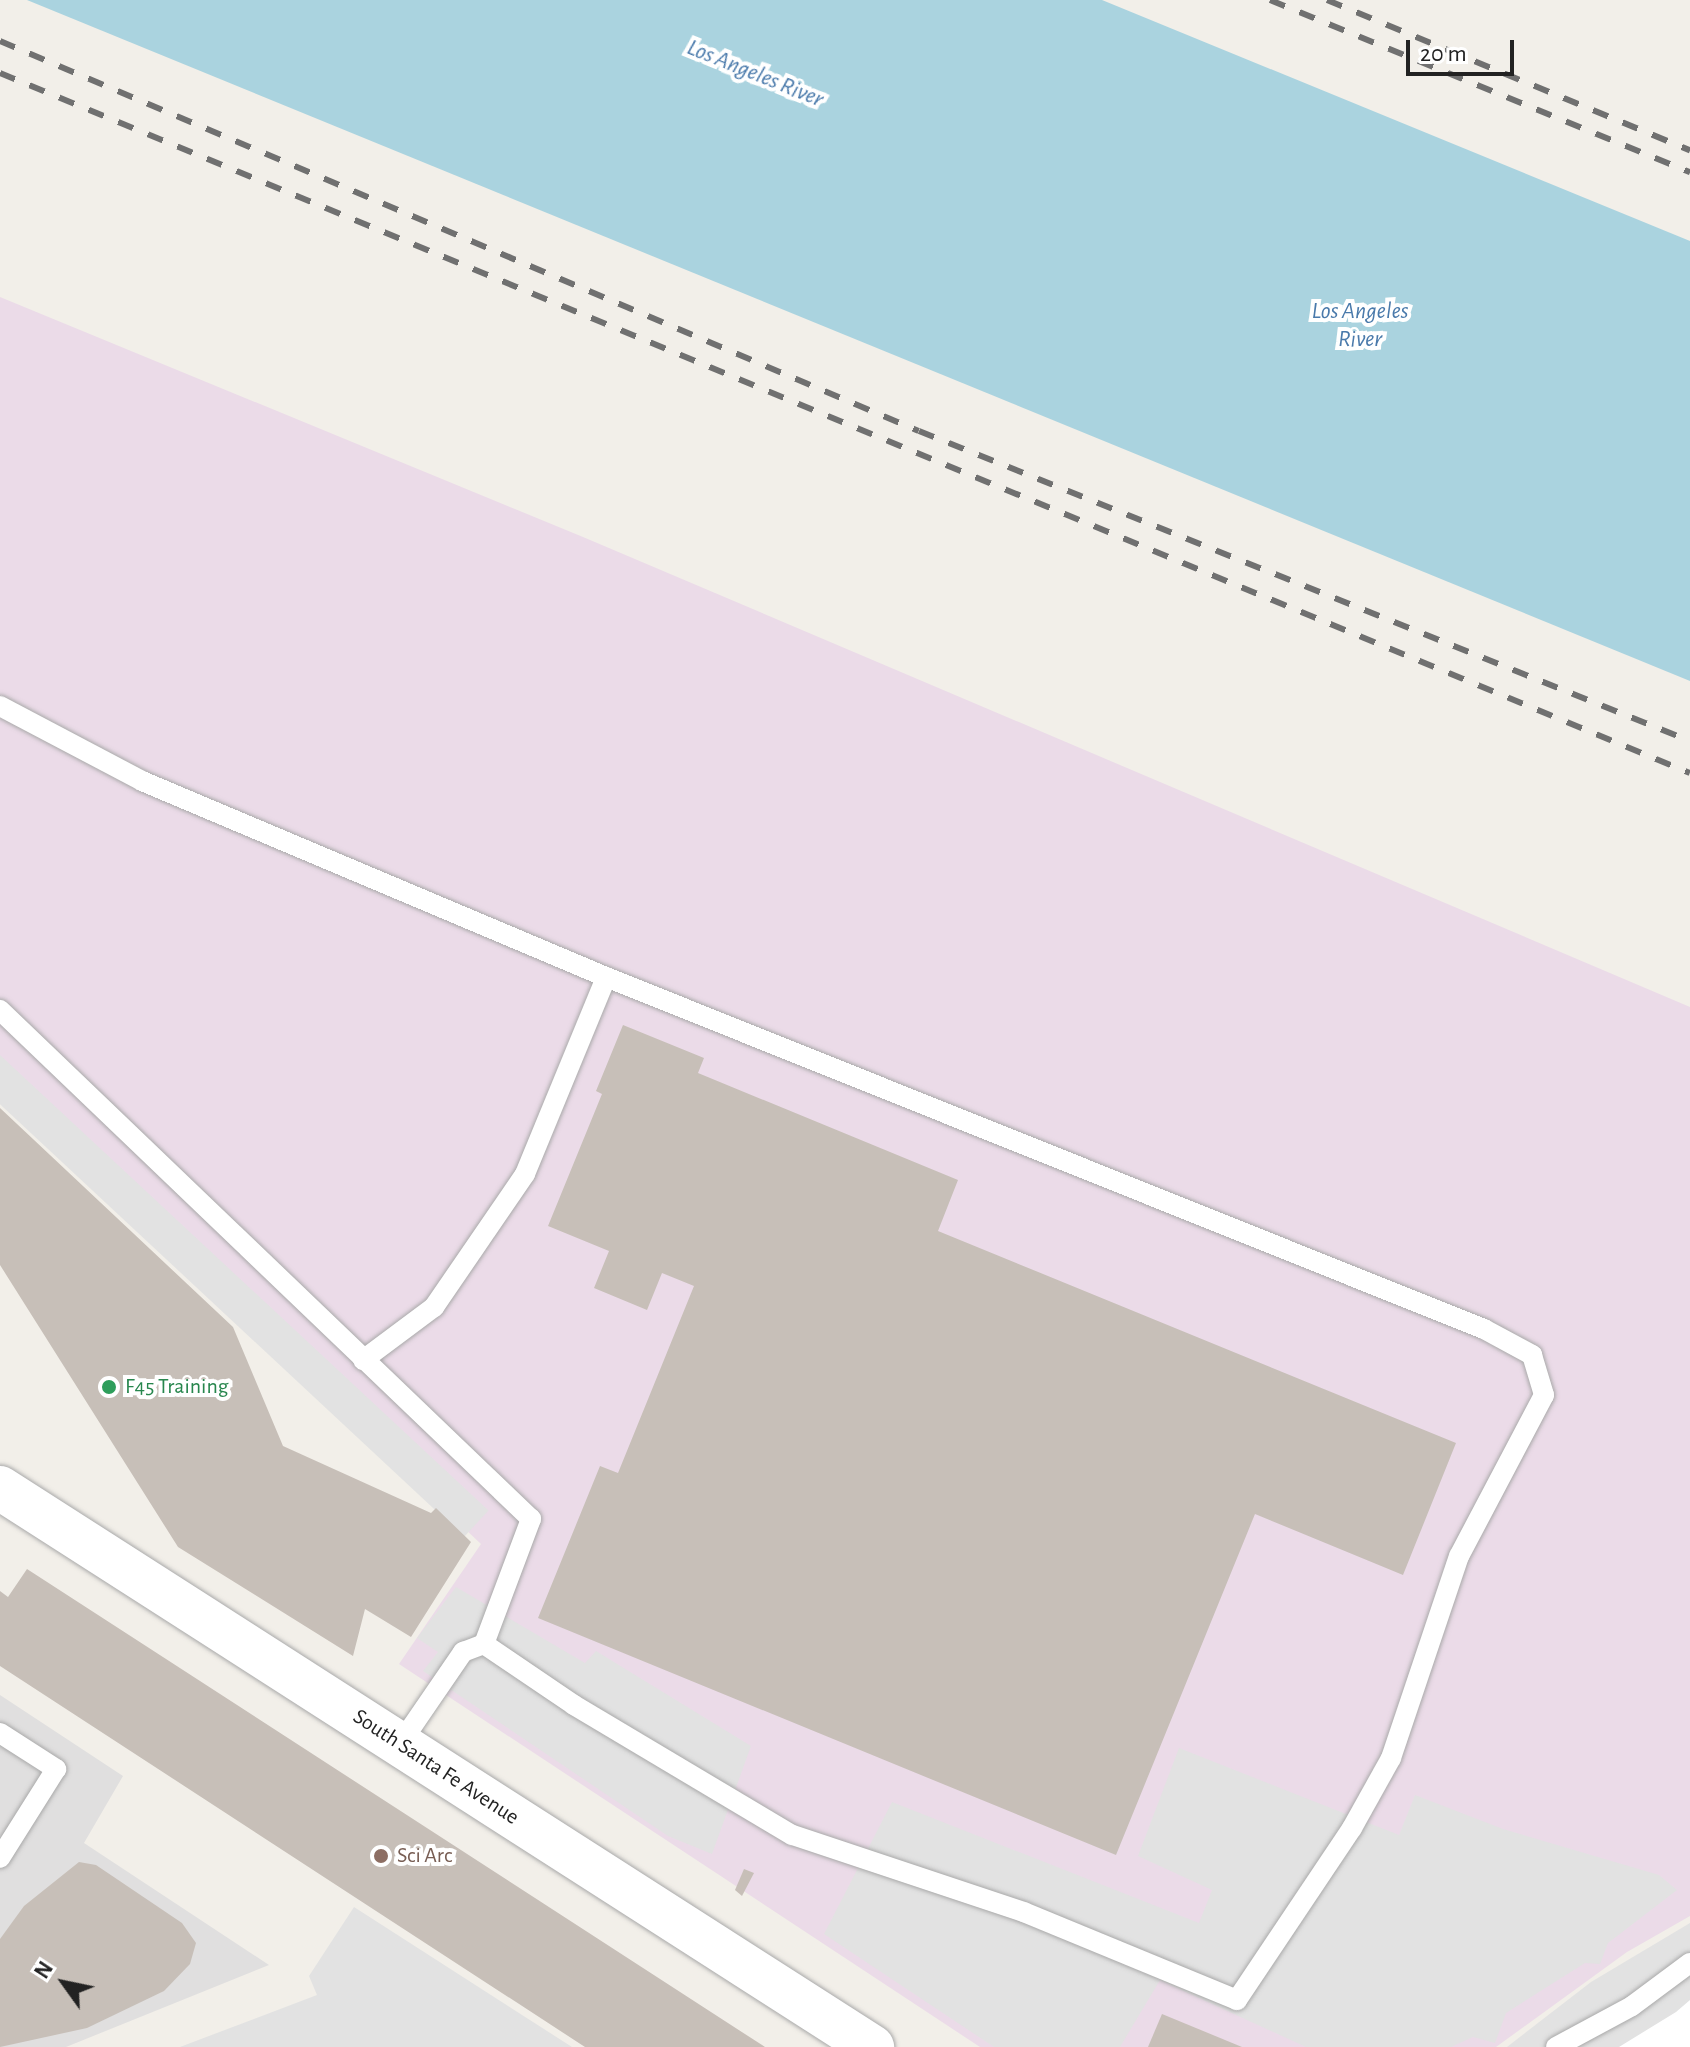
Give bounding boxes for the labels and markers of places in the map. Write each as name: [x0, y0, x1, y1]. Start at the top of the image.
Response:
place label: F45 Training: [125, 1374, 228, 1400]
marker: F45 Training: [100, 1378, 118, 1396]
place label: Sci Arc: [397, 1843, 452, 1869]
marker: Sci Arc: [372, 1847, 390, 1865]

